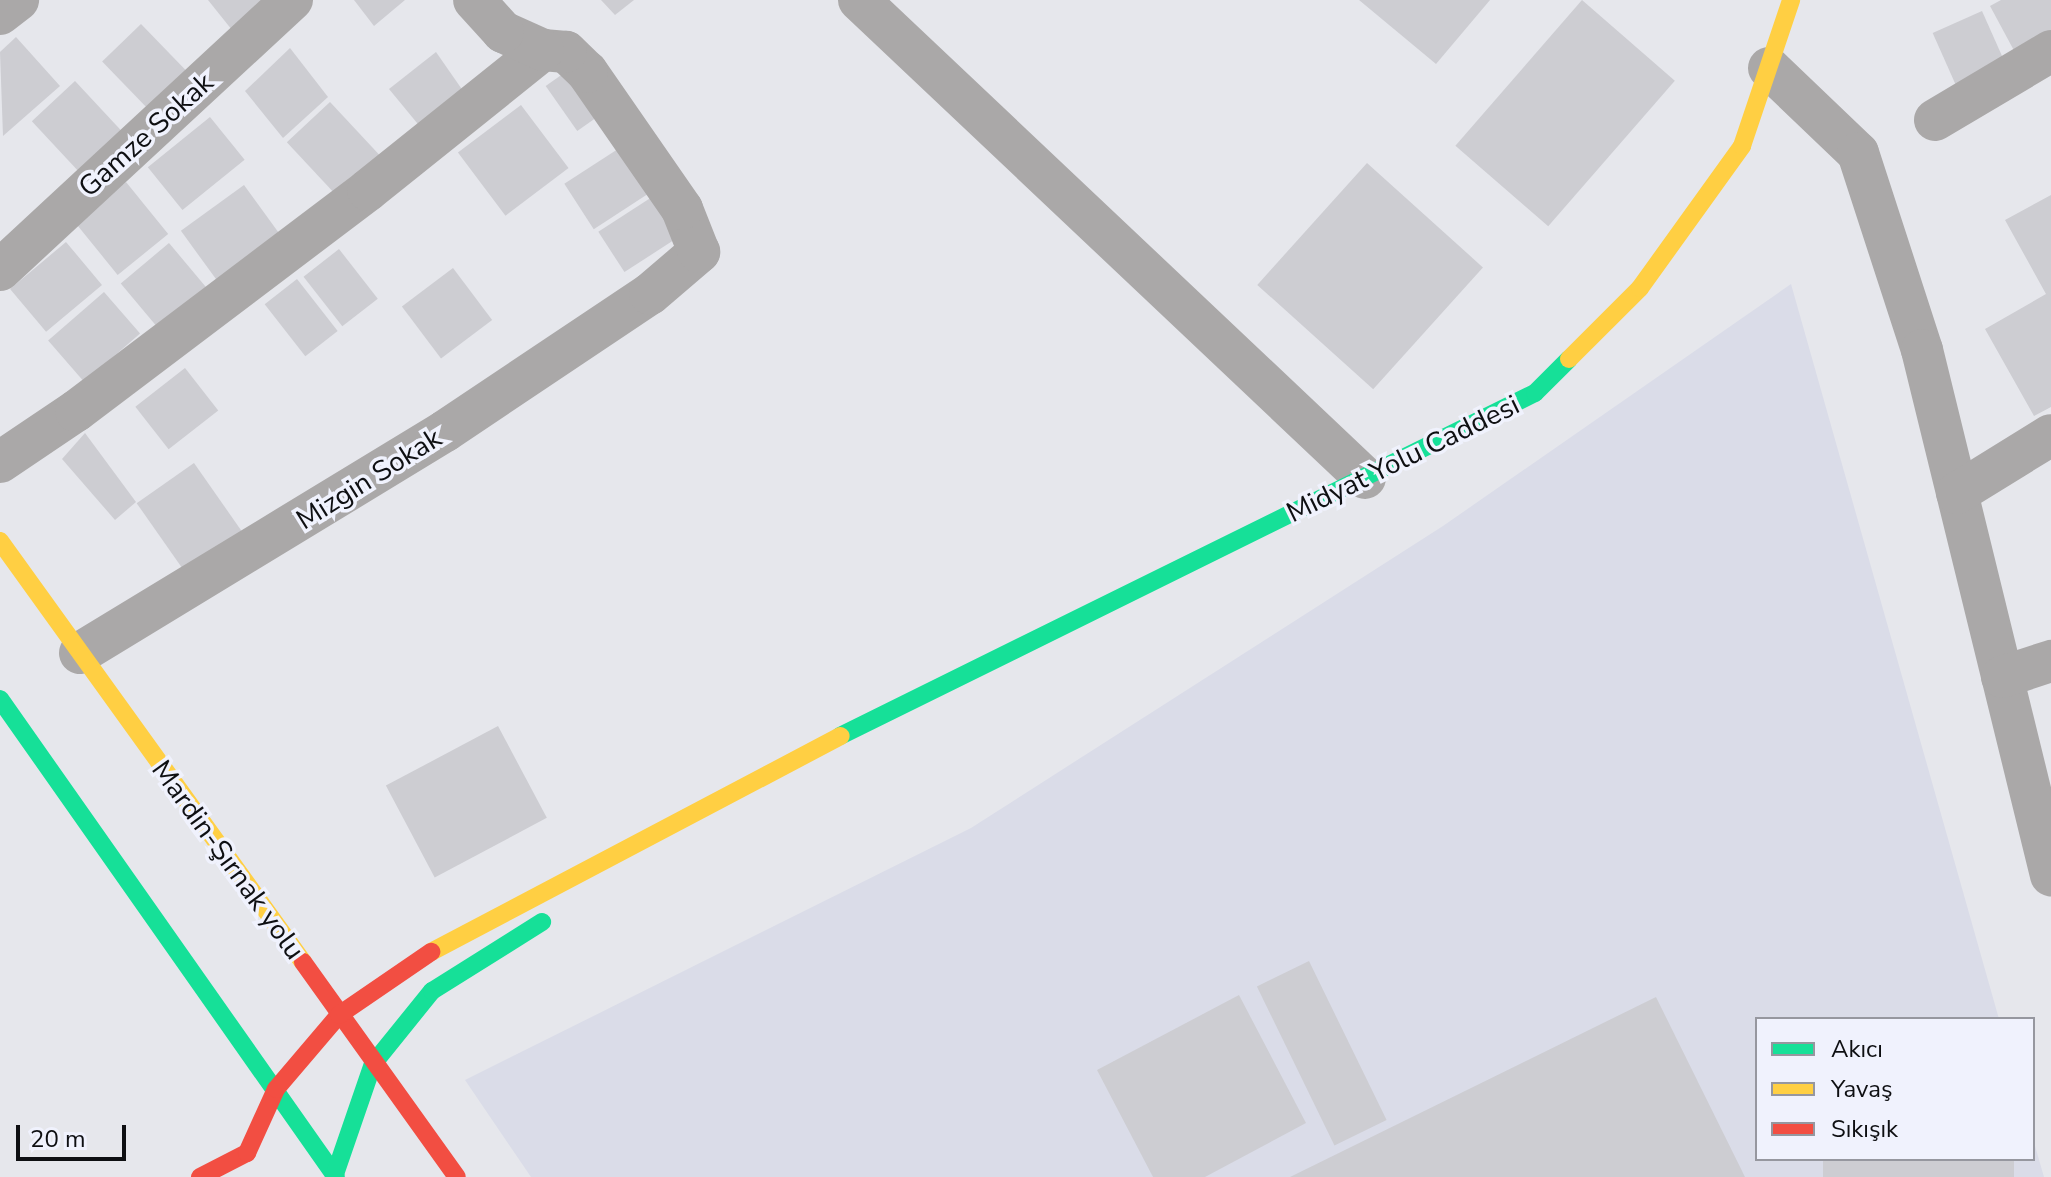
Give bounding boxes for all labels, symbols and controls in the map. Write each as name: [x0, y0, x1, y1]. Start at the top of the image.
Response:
street label: Gamze Sokak: [72, 66, 220, 204]
street label: Midyat Yolu Caddesi: [1281, 388, 1525, 530]
street label: Mizgin Sokak: [290, 421, 448, 537]
street label: Mardin-Şırnak yolu: [144, 754, 312, 966]
legend: [1755, 1017, 2035, 1161]
text: Akıcı: [1831, 1033, 1883, 1065]
text: Yavaş: [1831, 1073, 1892, 1105]
scale bar: [20, 1109, 130, 1159]
text: Sıkışık: [1831, 1113, 1898, 1145]
text: 20 m: [30, 1123, 86, 1155]

